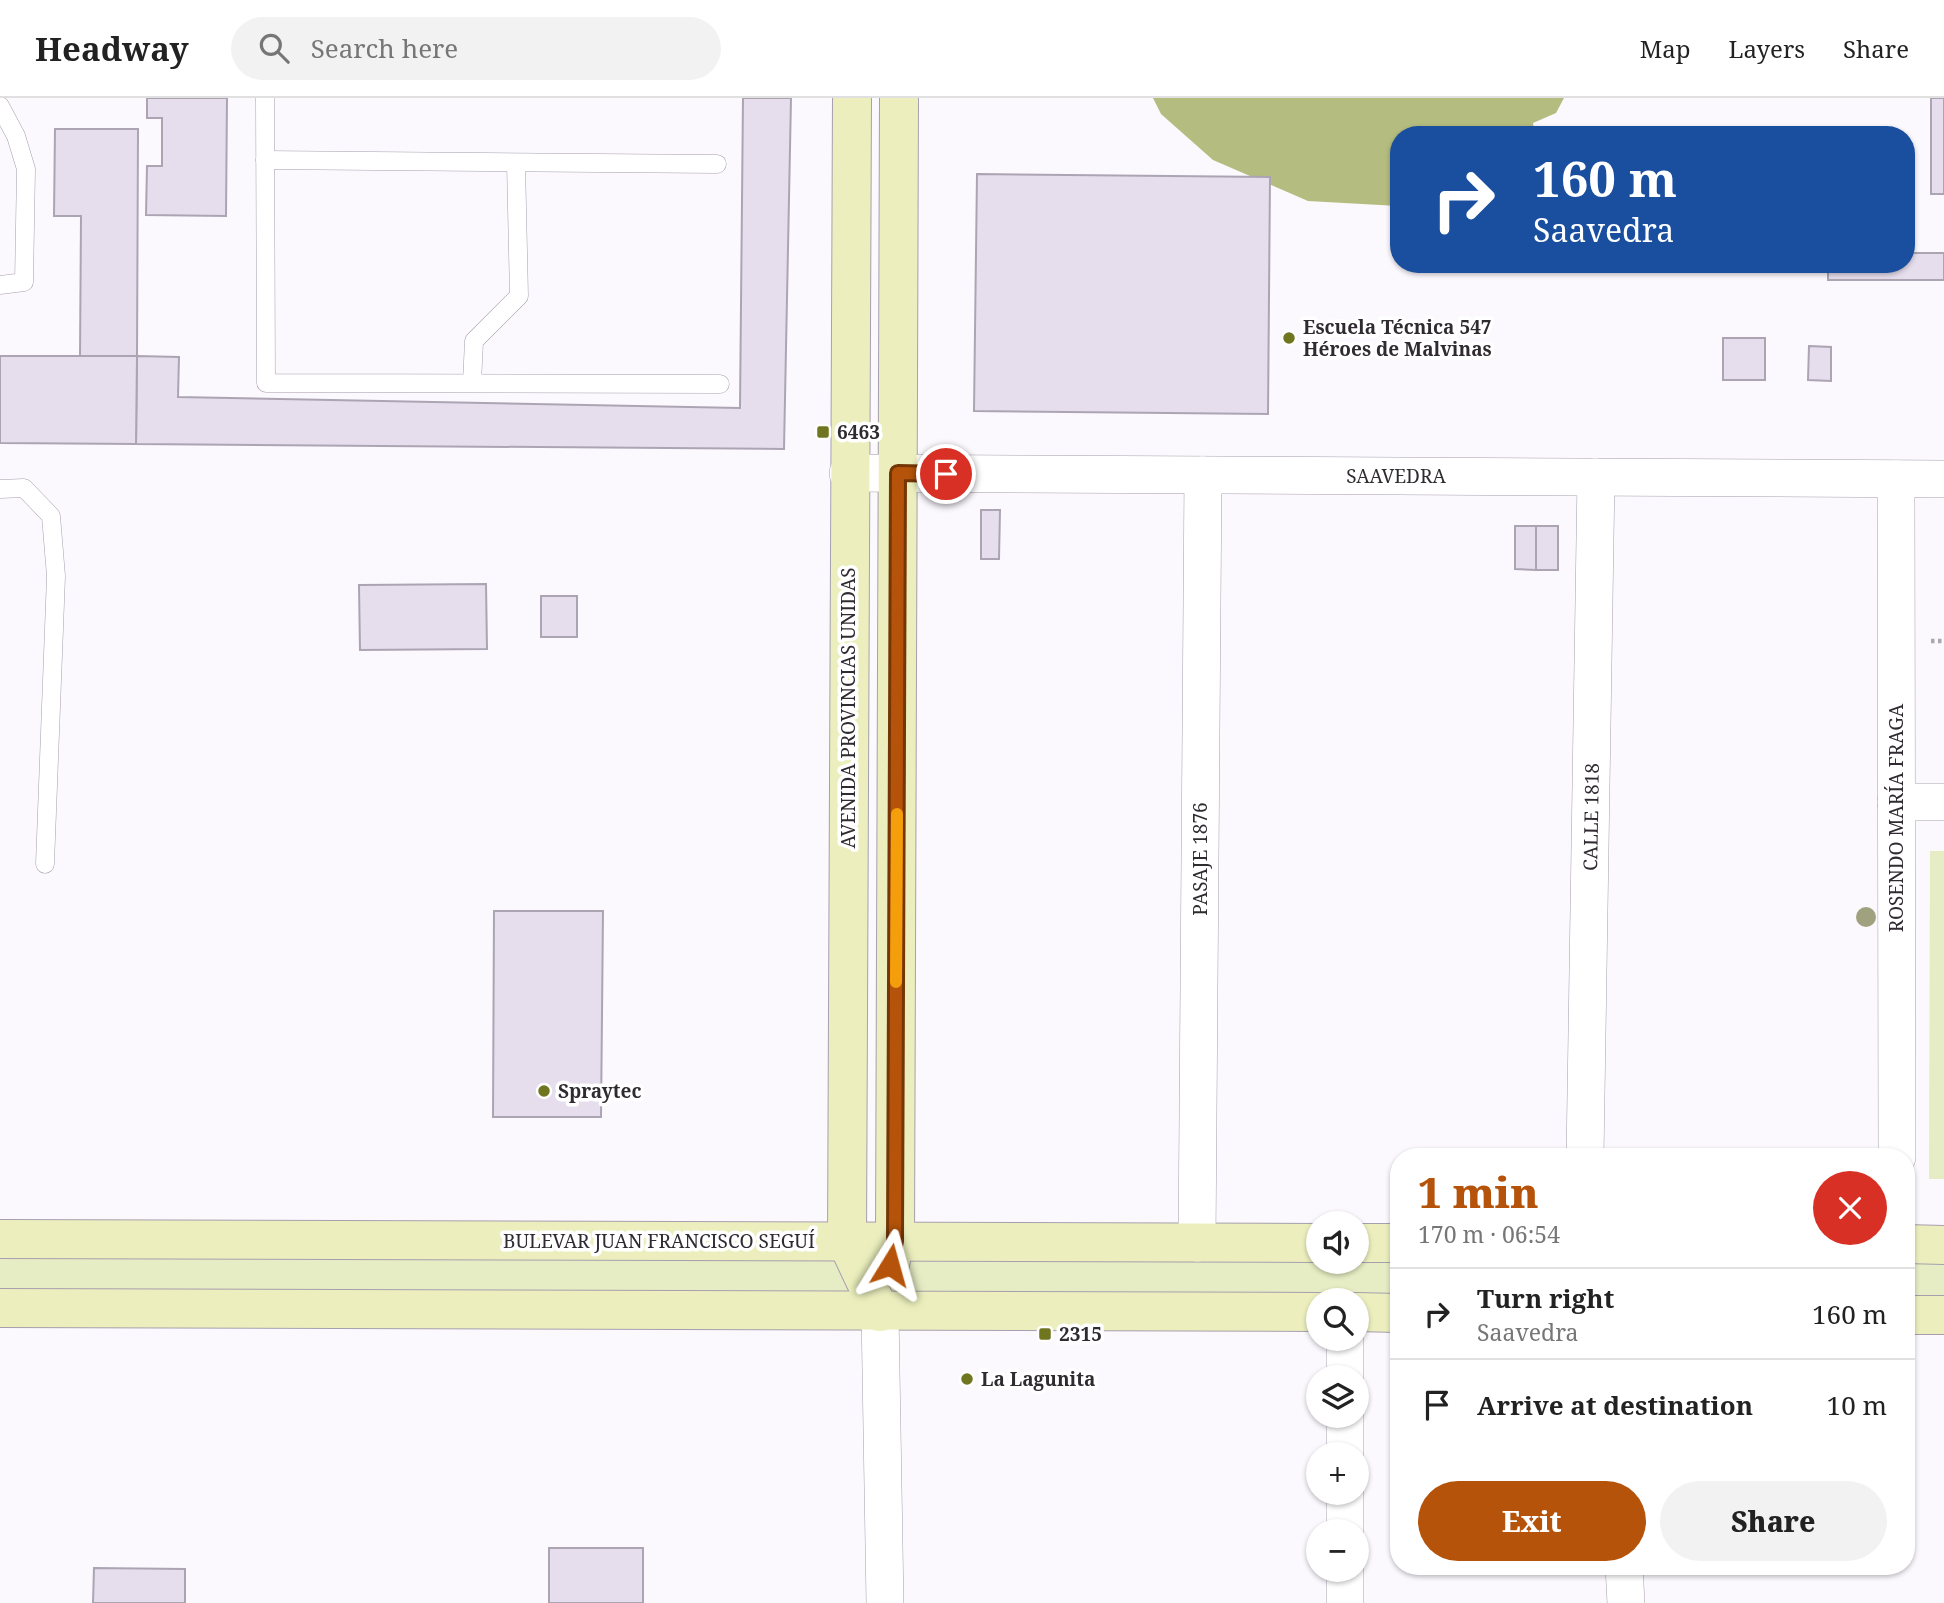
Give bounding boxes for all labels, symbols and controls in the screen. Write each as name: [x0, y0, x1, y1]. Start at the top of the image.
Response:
search box: [231, 17, 721, 80]
text: Headway: [35, 26, 189, 71]
icon: search: [255, 29, 293, 67]
text: Search here: [311, 30, 458, 66]
text: Map: [1640, 32, 1691, 65]
text: Layers: [1729, 32, 1805, 65]
text: Share: [1843, 32, 1909, 65]
text: 160 m: [1533, 145, 1677, 211]
icon: right: [1418, 154, 1509, 245]
text: Saavedra: [1533, 208, 1674, 251]
place label: Escuela Técnica 547 Héroes de Malvinas: [1303, 314, 1492, 362]
marker: Escuela Técnica 547 Héroes de Malvinas: [1281, 330, 1297, 346]
place label: 6463: [837, 419, 880, 445]
marker: 6463: [815, 424, 831, 440]
pin: [916, 444, 976, 504]
icon: arrive: [927, 455, 965, 493]
street label: SAAVEDRA: [1346, 463, 1446, 489]
street label: AVENIDA PROVINCIAS UNIDAS: [835, 568, 861, 848]
street label: ROSENDO MARÍA FRAGA: [1883, 703, 1909, 932]
street label: CALLE 1818: [1577, 763, 1605, 871]
street label: PASAJE 1876: [1187, 802, 1213, 916]
place label: Spraytec: [558, 1078, 641, 1104]
marker: Spraytec: [536, 1083, 552, 1099]
text: 1 min: [1418, 1163, 1539, 1220]
button: close: [1813, 1171, 1887, 1245]
map controls: [1306, 1211, 1369, 1582]
button: sound: [1306, 1211, 1369, 1274]
text: 170 m · 06:54: [1418, 1218, 1560, 1250]
street label: BULEVAR JUAN FRANCISCO SEGUÍ: [503, 1228, 815, 1254]
position arrow: [853, 1228, 927, 1302]
text: Turn right: [1477, 1280, 1614, 1316]
button: search: [1306, 1288, 1369, 1351]
icon: right: [1418, 1295, 1456, 1333]
text: 160 m: [1812, 1296, 1887, 1332]
text: Saavedra: [1477, 1316, 1578, 1348]
place label: 2315: [1059, 1321, 1102, 1347]
marker: 2315: [1037, 1326, 1053, 1342]
button: layers: [1306, 1365, 1369, 1428]
place label: La Lagunita: [981, 1366, 1095, 1392]
marker: La Lagunita: [959, 1371, 975, 1387]
icon: arrive: [1418, 1386, 1456, 1424]
text: Arrive at destination: [1477, 1387, 1753, 1423]
text: 10 m: [1827, 1387, 1887, 1423]
button: +: [1306, 1442, 1369, 1505]
button: Exit: [1418, 1481, 1646, 1561]
button: Share: [1660, 1481, 1887, 1561]
button: −: [1306, 1519, 1369, 1582]

